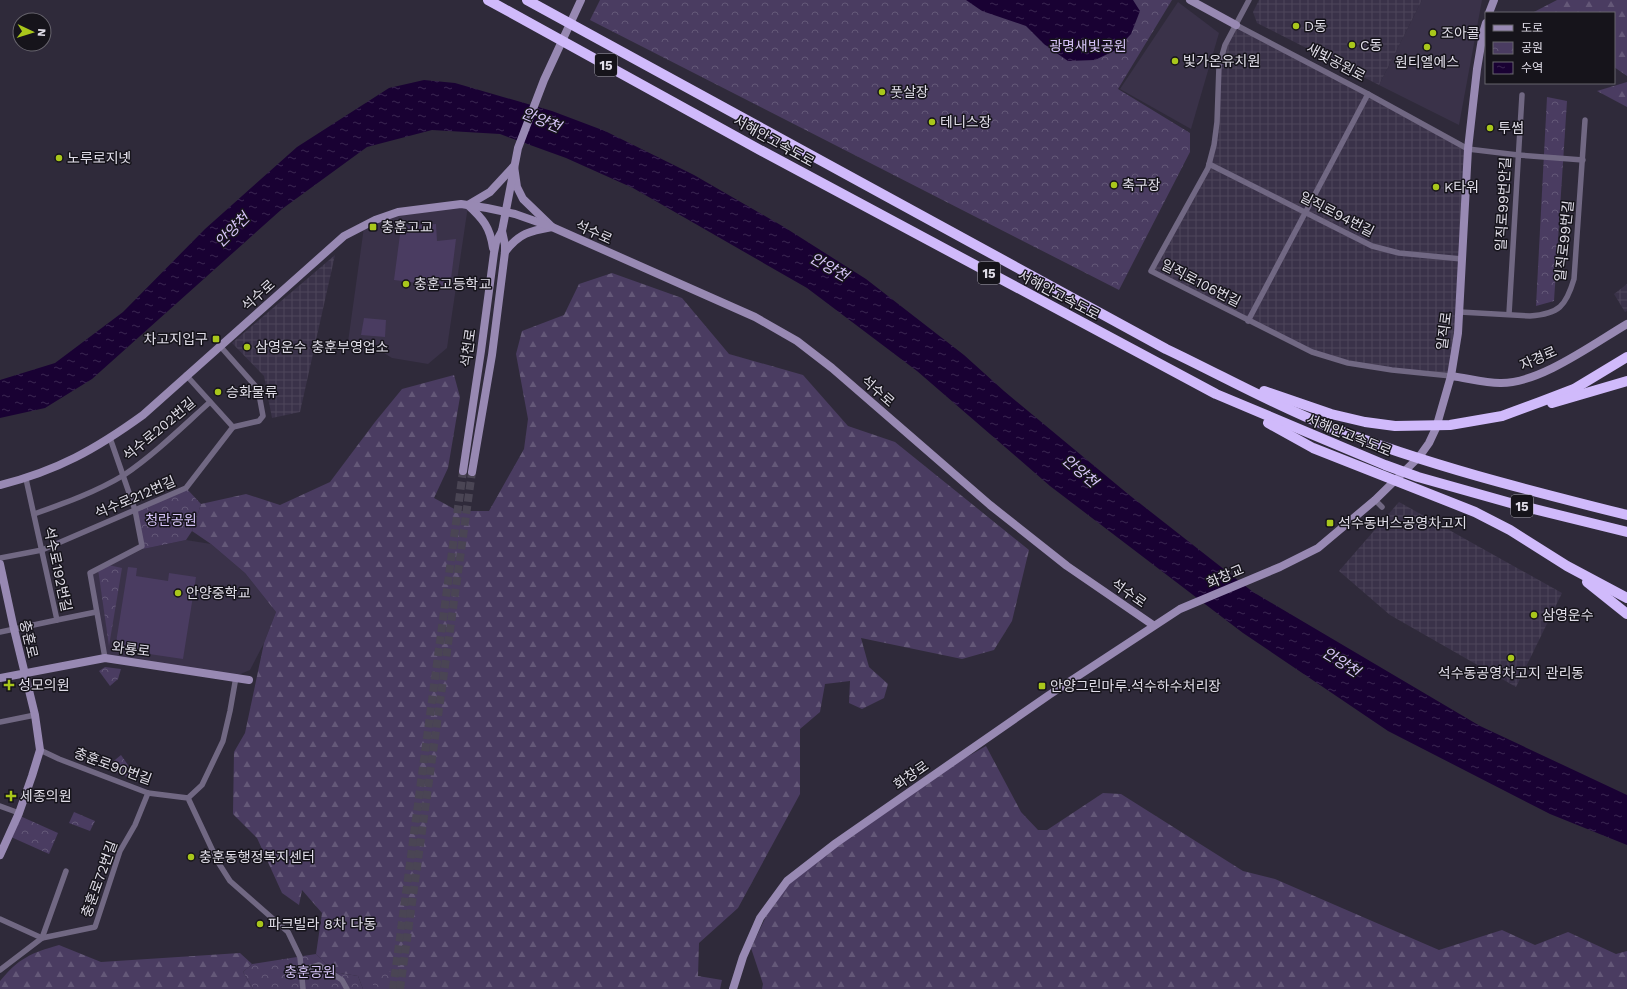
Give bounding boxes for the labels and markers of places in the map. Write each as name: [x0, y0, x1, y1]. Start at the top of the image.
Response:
place label: D동: [1304, 18, 1327, 34]
marker: D동: [1291, 21, 1301, 31]
place label: 조아콜: [1441, 25, 1480, 41]
marker: 조아콜: [1428, 28, 1438, 38]
place label: C동: [1360, 37, 1383, 53]
marker: C동: [1347, 40, 1357, 50]
marker: 원티엘에스: [1422, 42, 1432, 52]
place label: 빛가온유치원: [1183, 53, 1260, 69]
place label: 원티엘에스: [1395, 54, 1459, 70]
marker: 빛가온유치원: [1170, 56, 1180, 66]
place label: 풋살장: [890, 84, 929, 100]
marker: 풋살장: [877, 87, 887, 97]
place label: 테니스장: [940, 114, 992, 130]
marker: 테니스장: [927, 117, 937, 127]
place label: 투썸: [1498, 120, 1524, 136]
marker: 투썸: [1485, 123, 1495, 133]
place label: 노루로지넷: [67, 150, 131, 166]
marker: 노루로지넷: [54, 153, 64, 163]
place label: 축구장: [1122, 177, 1161, 193]
place label: K타워: [1444, 179, 1479, 195]
marker: 축구장: [1109, 180, 1119, 190]
marker: K타워: [1431, 182, 1441, 192]
place label: 충훈고교: [381, 219, 433, 235]
marker: 충훈고교: [368, 222, 378, 232]
place label: 충훈고등학교: [414, 276, 491, 292]
marker: 충훈고등학교: [401, 279, 411, 289]
place label: 차고지입구: [144, 331, 208, 347]
marker: 차고지입구: [211, 334, 221, 344]
place label: 삼영운수 충훈부영업소: [255, 339, 389, 355]
marker: 삼영운수 충훈부영업소: [242, 342, 252, 352]
place label: 승화물류: [226, 384, 278, 400]
marker: 승화물류: [213, 387, 223, 397]
place label: 석수동버스공영차고지: [1338, 515, 1467, 531]
marker: 석수동버스공영차고지: [1325, 518, 1335, 528]
place label: 안양중학교: [186, 585, 251, 601]
marker: 안양중학교: [173, 588, 183, 598]
place label: 삼영운수: [1542, 607, 1594, 623]
marker: 삼영운수: [1529, 610, 1539, 620]
marker: 석수동공영차고지 관리동: [1506, 653, 1516, 663]
place label: 석수동공영차고지 관리동: [1438, 665, 1584, 681]
place label: 성모의원: [18, 677, 70, 693]
place label: 안양그린마루.석수하수처리장: [1050, 678, 1221, 694]
marker: 성모의원: [3, 679, 15, 691]
marker: 안양그린마루.석수하수처리장: [1037, 681, 1047, 691]
place label: 세종의원: [20, 788, 72, 804]
marker: 세종의원: [5, 790, 17, 802]
place label: 충훈동행정복지센터: [199, 849, 315, 865]
marker: 충훈동행정복지센터: [186, 852, 196, 862]
place label: 파크빌라 8차 다동: [268, 916, 376, 932]
marker: 파크빌라 8차 다동: [255, 919, 265, 929]

